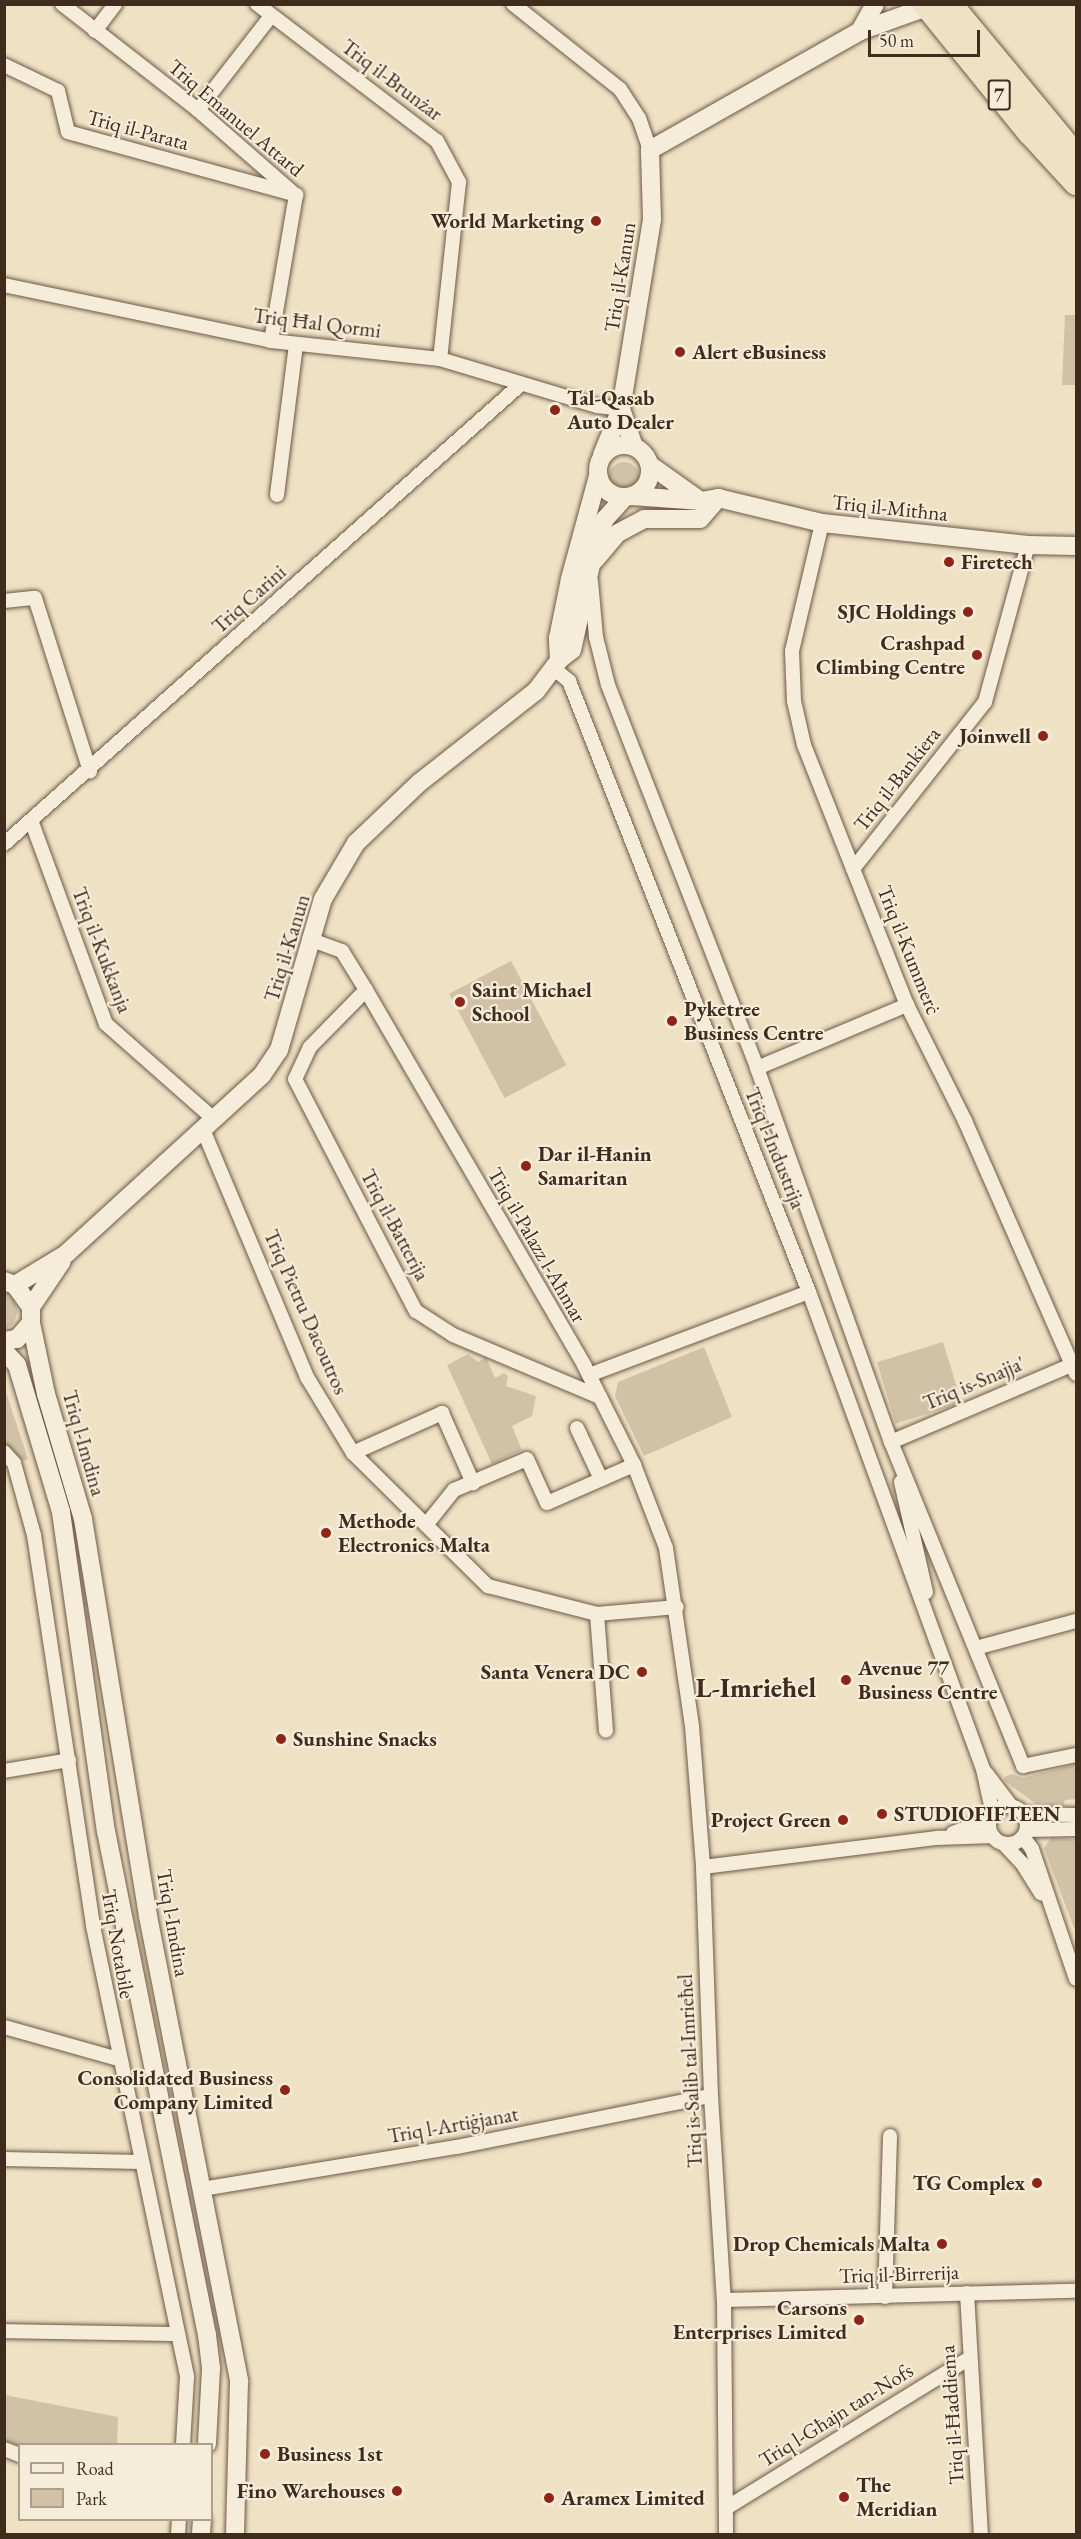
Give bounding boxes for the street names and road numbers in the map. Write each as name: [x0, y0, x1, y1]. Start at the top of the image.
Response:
street label: Triq il-Brunżar: [336, 34, 448, 126]
street label: Triq Emanuel Attard: [163, 54, 309, 182]
road number: 7: [987, 78, 1011, 112]
street label: Triq il-Parata: [84, 104, 192, 156]
street label: Triq il-Kanun: [599, 220, 641, 334]
street label: Triq Ħal Qormi: [252, 303, 382, 343]
street label: Triq il-Mitħna: [831, 489, 949, 527]
street label: Triq Carini: [207, 559, 291, 639]
street label: Triq il-Bankiera: [848, 722, 946, 836]
street label: Triq il-Kummerċ: [872, 882, 946, 1018]
street label: Triq il-Kukkanja: [66, 883, 138, 1017]
street label: Triq il-Kanun: [259, 891, 315, 1005]
street label: Triq l-Industrija: [739, 1084, 811, 1212]
street label: Triq il-Palazz l-Aħmar: [482, 1163, 592, 1327]
street label: Triq il-Batterija: [355, 1165, 435, 1285]
street label: Triq Pietru Dacoutros: [258, 1226, 354, 1398]
street label: Triq is-Snajja': [919, 1350, 1029, 1416]
street label: Triq l-Imdina: [57, 1387, 111, 1499]
street label: Triq l-Imdina: [151, 1867, 195, 1979]
street label: Triq Notabile: [96, 1887, 140, 2001]
street label: Triq is-Salib tal-Imrieħel: [672, 1973, 708, 2169]
street label: Triq l-Artiġjanat: [386, 2101, 520, 2149]
street label: Triq il-Birrerija: [838, 2259, 960, 2289]
street label: Triq il-Ħaddiema: [935, 2344, 969, 2486]
street label: Triq l-Għajn tan-Nofs: [754, 2357, 918, 2473]

